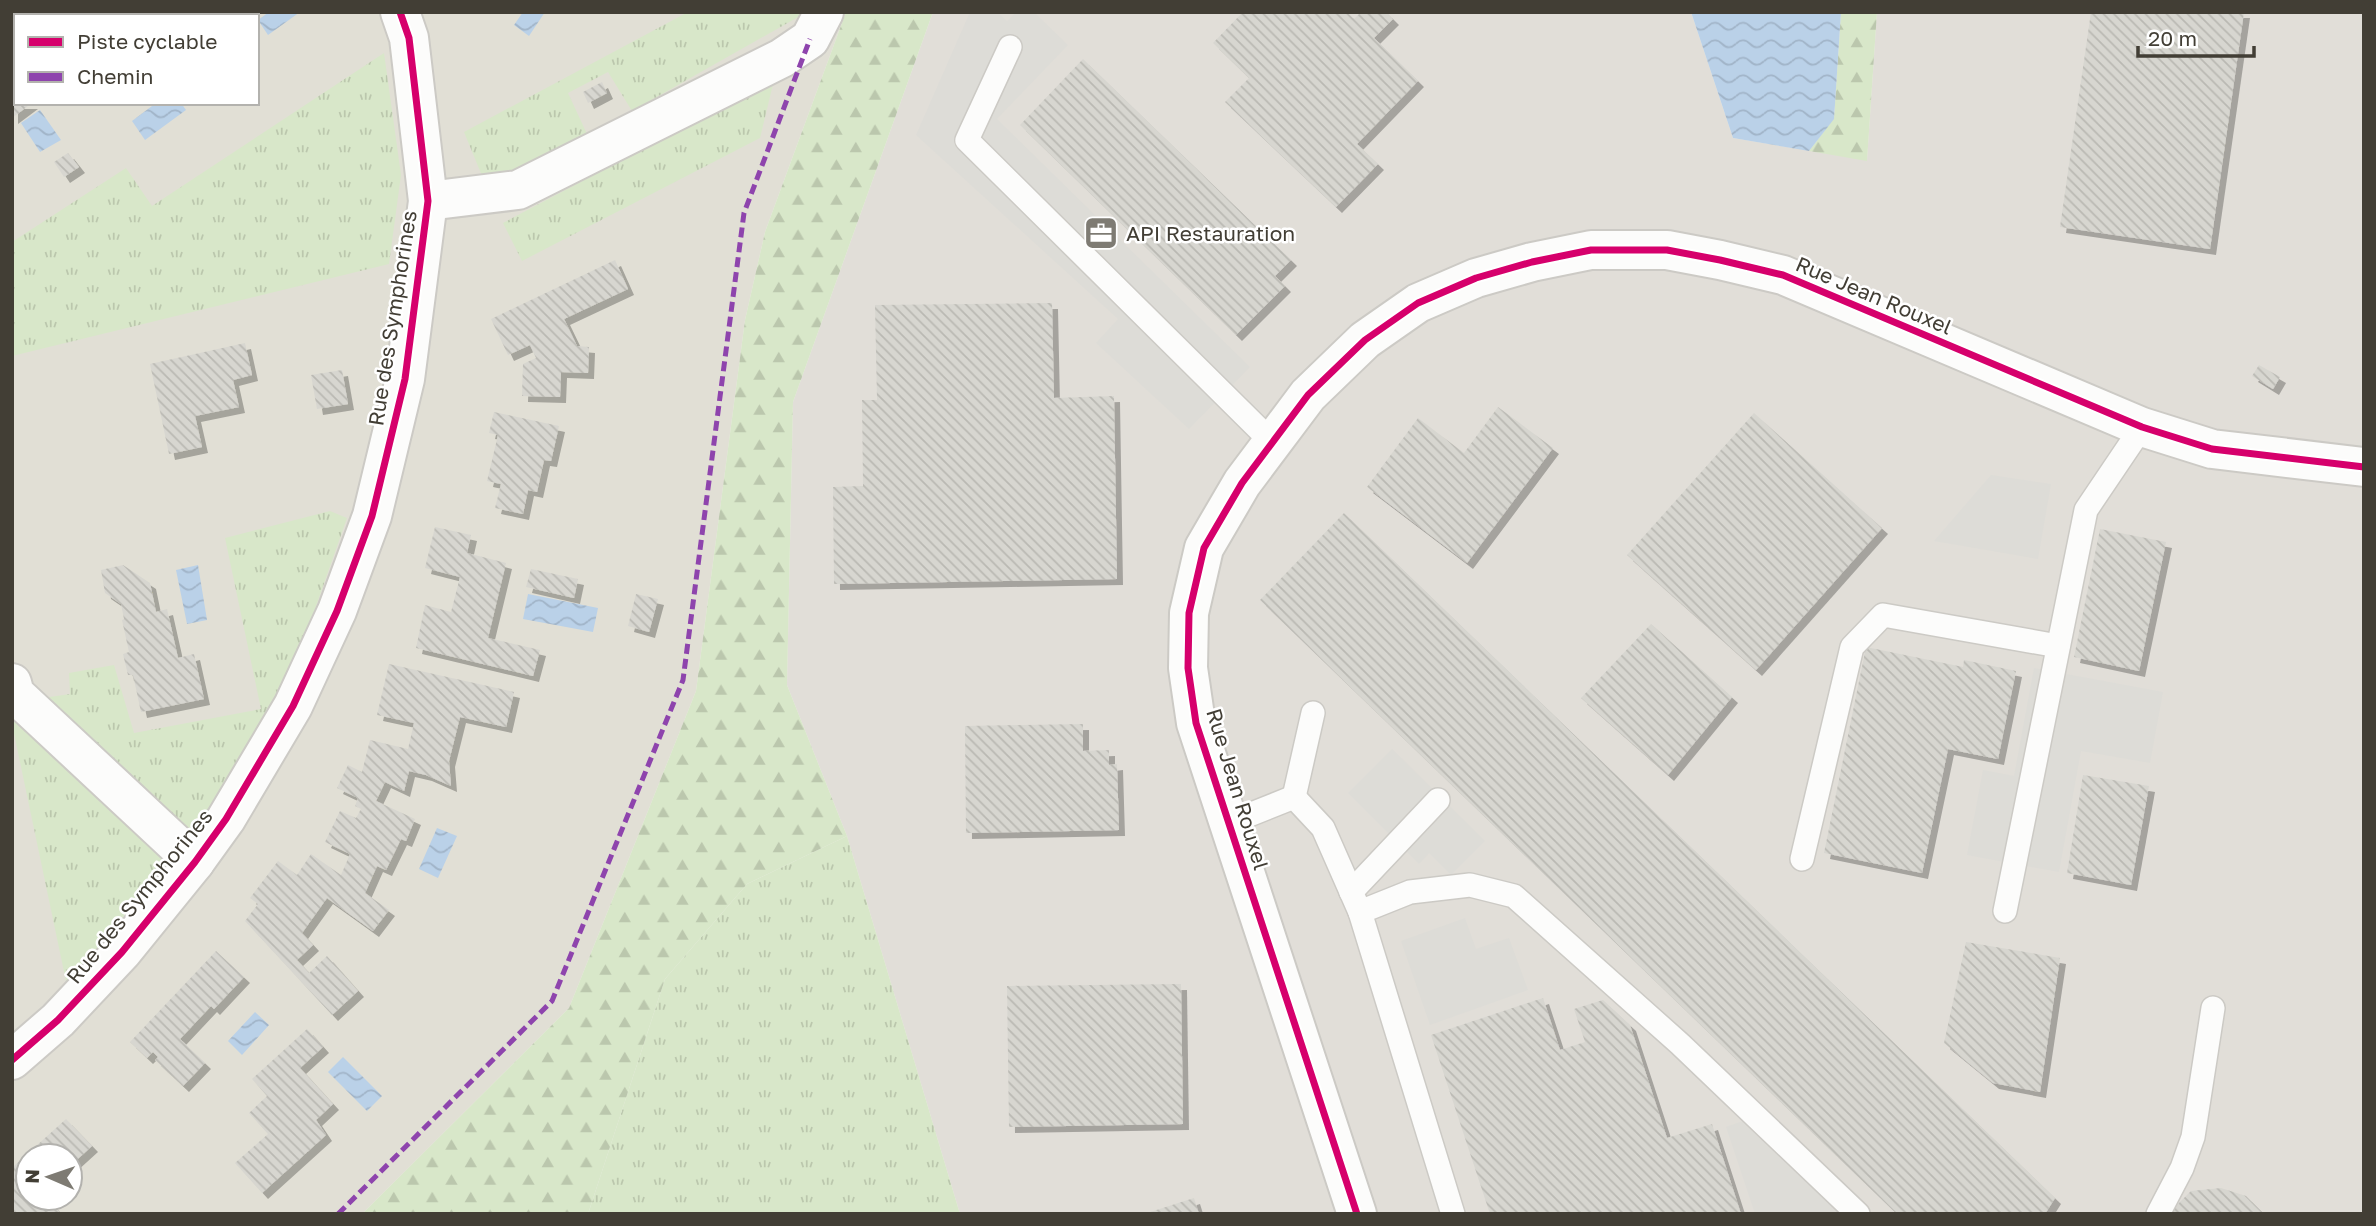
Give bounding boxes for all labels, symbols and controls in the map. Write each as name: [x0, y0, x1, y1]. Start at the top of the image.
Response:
legend: [14, 14, 259, 105]
scale bar: [2138, 14, 2254, 58]
text: 20 m: [2148, 25, 2197, 51]
text: Piste cyclable: [77, 28, 217, 54]
text: Chemin: [77, 63, 154, 89]
street label: Rue des Symphorines: [362, 209, 422, 427]
office icon: API Restauration: [1082, 214, 1120, 252]
place label: API Restauration: [1126, 220, 1295, 246]
street label: Rue Jean Rouxel: [1792, 250, 1956, 340]
street label: Rue Jean Rouxel: [1201, 705, 1275, 873]
street label: Rue des Symphorines: [60, 803, 218, 989]
north arrow: [14, 1142, 84, 1212]
text: N: [20, 1169, 43, 1184]

